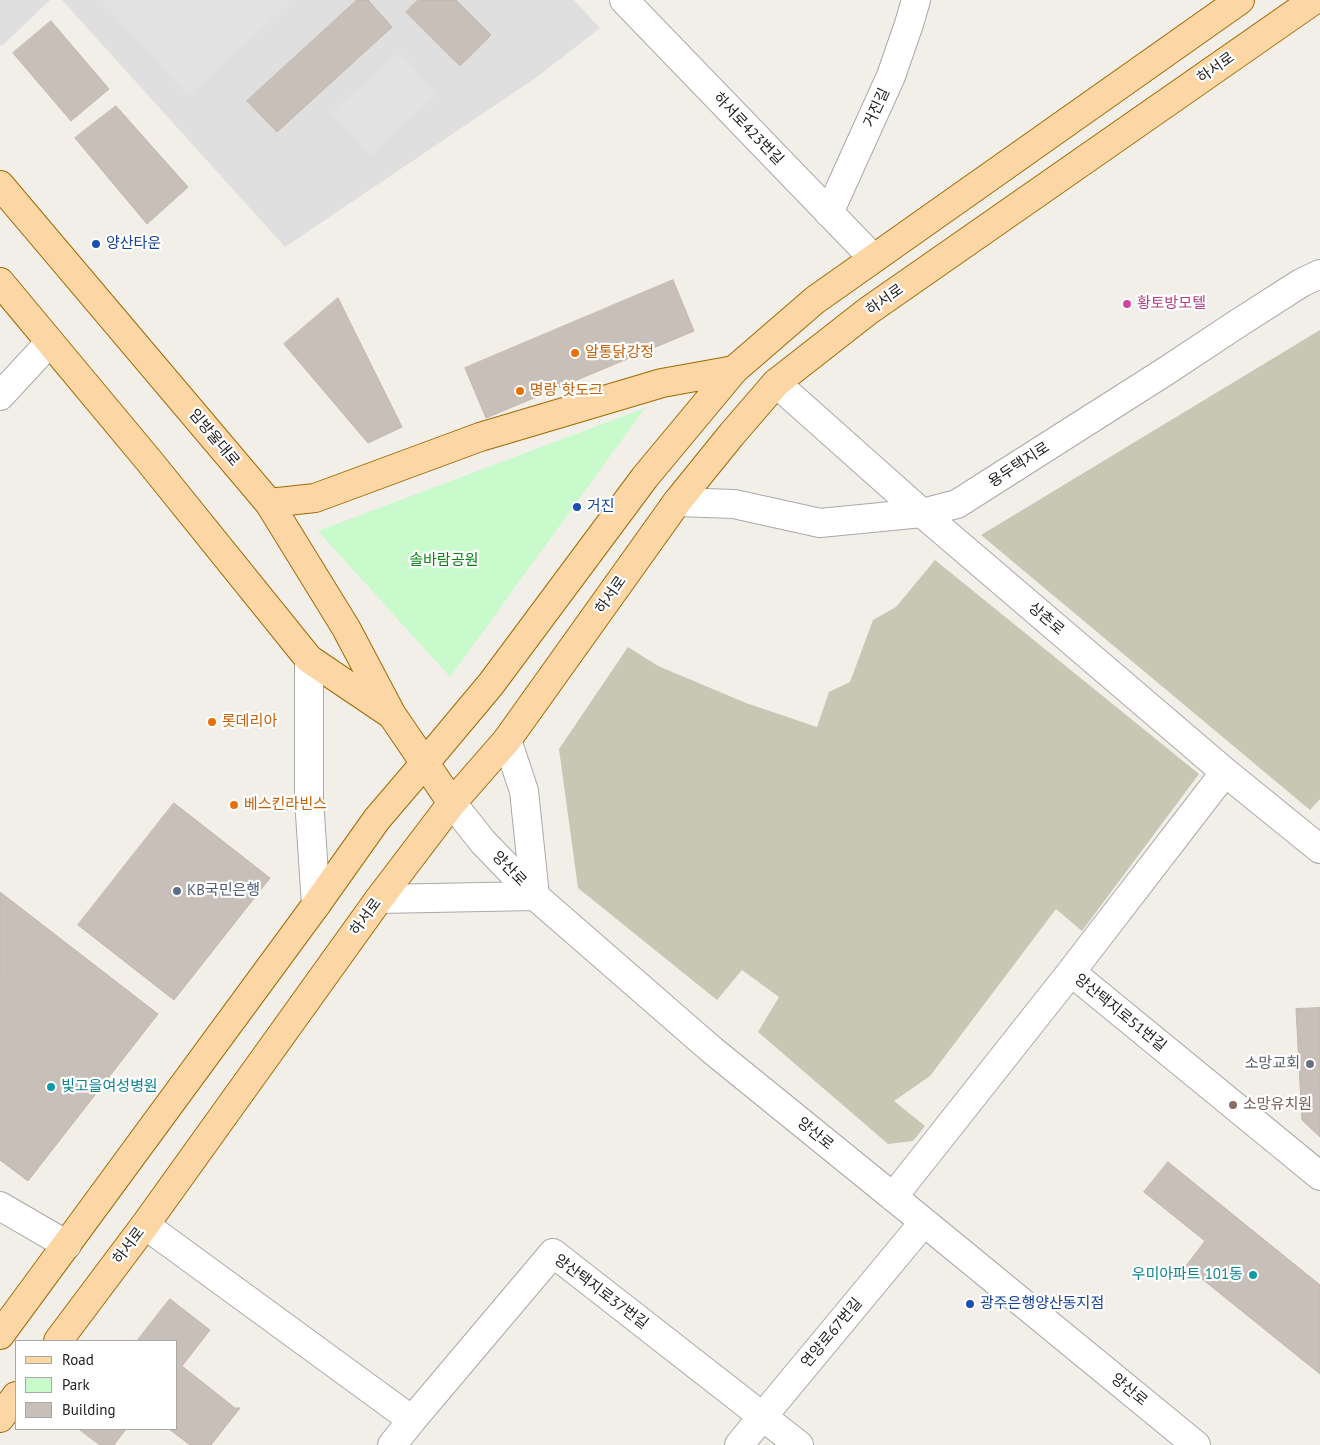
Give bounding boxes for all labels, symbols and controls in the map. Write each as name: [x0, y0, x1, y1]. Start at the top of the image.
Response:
street label: 하서로: [1194, 49, 1238, 87]
street label: 거진길: [860, 85, 894, 131]
street label: 하서로423번길: [709, 89, 787, 169]
place label: 양산타운: [106, 235, 161, 253]
marker: 양산타운: [90, 238, 102, 250]
street label: 하서로: [863, 281, 907, 319]
place label: 황토방모텔: [1137, 295, 1206, 313]
marker: 황토방모텔: [1121, 298, 1133, 310]
place label: 알통닭강정: [585, 344, 654, 362]
marker: 알통닭강정: [569, 347, 581, 359]
place label: 명랑 핫도그: [530, 382, 603, 400]
marker: 명랑 핫도그: [514, 385, 526, 397]
street label: 임방울대로: [185, 406, 243, 470]
street label: 용두택지로: [985, 439, 1053, 491]
place label: 거진: [587, 498, 615, 516]
marker: 거진: [571, 501, 583, 513]
park label: 솔바람공원: [410, 552, 478, 570]
street label: 하서로: [592, 573, 630, 617]
street label: 상촌로: [1024, 599, 1068, 639]
place label: 롯데리아: [222, 713, 277, 731]
marker: 롯데리아: [206, 716, 218, 728]
place label: 베스킨라빈스: [244, 796, 327, 814]
marker: 베스킨라빈스: [228, 799, 240, 811]
street label: 양산로: [488, 848, 530, 890]
place label: KB국민은행: [187, 882, 260, 900]
marker: KB국민은행: [171, 885, 183, 897]
street label: 하서로: [347, 895, 385, 939]
street label: 양산택지로51번길: [1070, 970, 1170, 1056]
place label: 소망교회: [1245, 1055, 1300, 1073]
marker: 소망교회: [1304, 1058, 1316, 1070]
place label: 빛고을여성병원: [61, 1078, 158, 1096]
marker: 빛고을여성병원: [45, 1081, 57, 1093]
place label: 소망유치원: [1243, 1096, 1312, 1114]
marker: 소망유치원: [1227, 1099, 1239, 1111]
street label: 양산로: [793, 1114, 837, 1154]
street label: 하서로: [109, 1224, 149, 1268]
street label: 양산택지로37번길: [550, 1251, 652, 1333]
place label: 우미아파트 101동: [1132, 1266, 1243, 1284]
marker: 우미아파트 101동: [1247, 1269, 1259, 1281]
street label: 연양로67번길: [798, 1295, 866, 1371]
place label: 광주은행양산동지점: [980, 1295, 1104, 1313]
marker: 광주은행양산동지점: [964, 1298, 976, 1310]
legend: [15, 1340, 178, 1430]
text: Road: [62, 1350, 94, 1369]
street label: 양산로: [1107, 1370, 1151, 1410]
text: Park: [62, 1375, 90, 1394]
text: Building: [62, 1400, 116, 1419]

